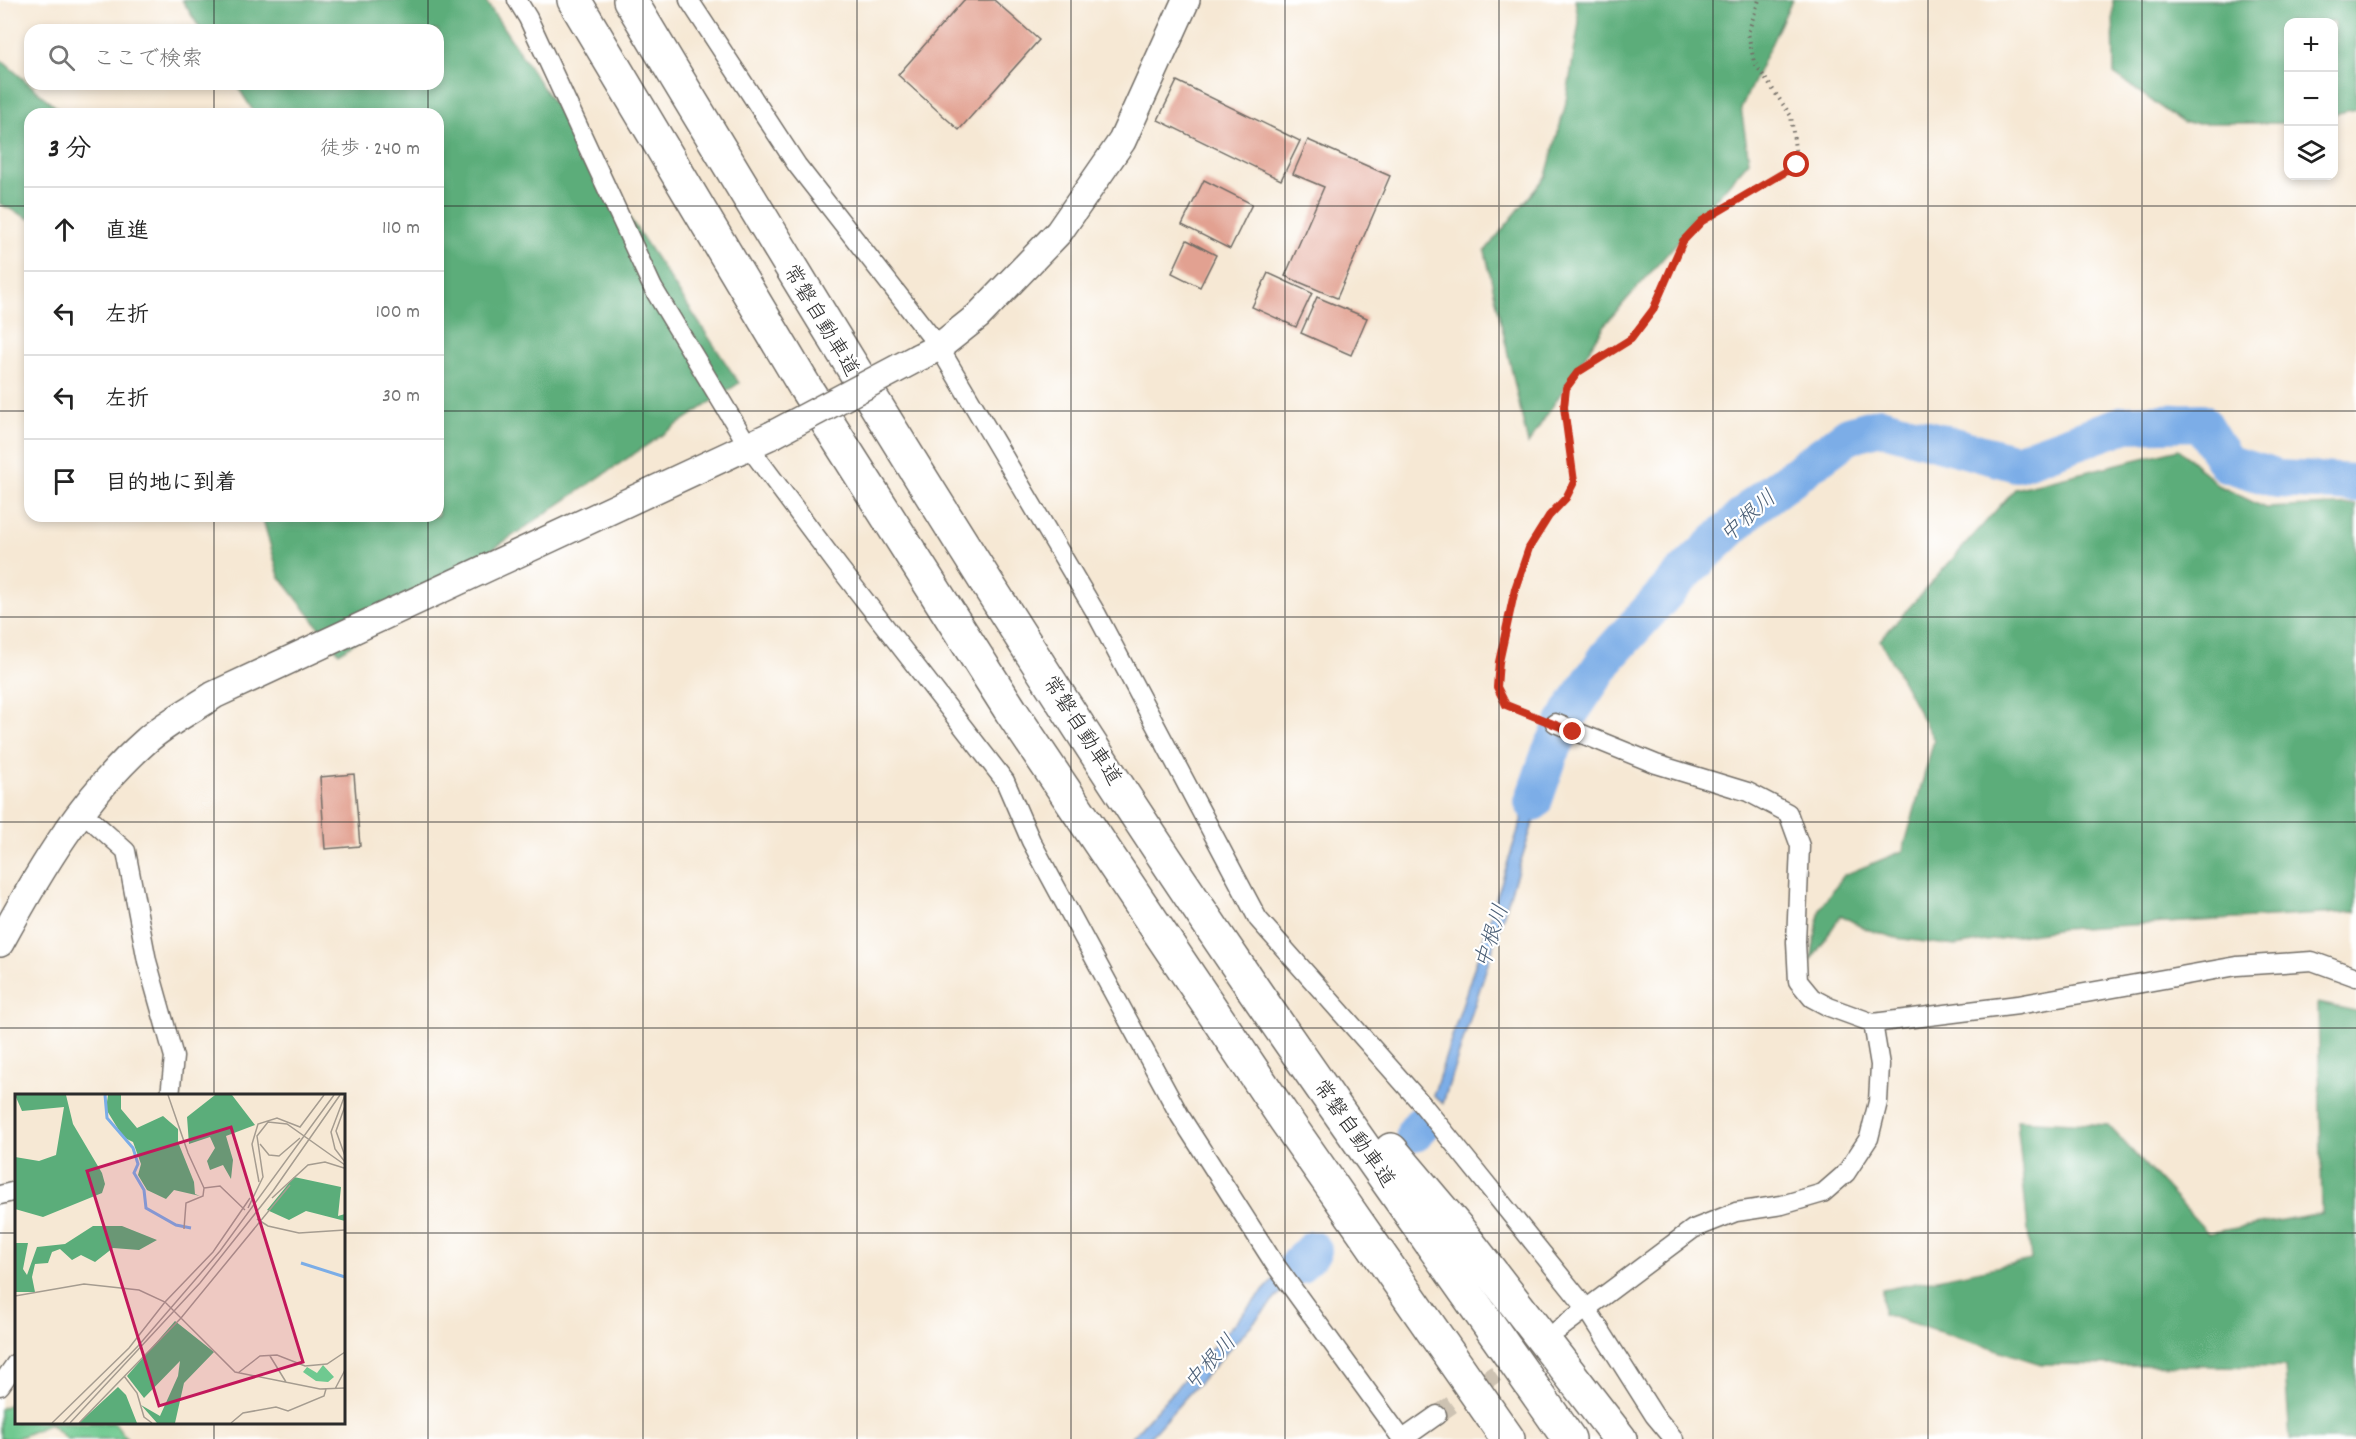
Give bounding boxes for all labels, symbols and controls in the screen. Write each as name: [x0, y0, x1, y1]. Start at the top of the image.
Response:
map controls: [2284, 18, 2338, 180]
button: +: [2284, 18, 2338, 72]
search box: [24, 24, 444, 90]
icon: search: [45, 41, 78, 74]
text: ここで検索: [93, 45, 203, 76]
button: −: [2284, 72, 2338, 126]
button: layers: [2284, 126, 2338, 180]
text: 3 分: [48, 132, 92, 169]
text: 徒歩 · 240 m: [320, 136, 420, 164]
route start: [1783, 151, 1809, 177]
icon: ahead: [48, 213, 81, 246]
text: 110 m: [382, 215, 420, 243]
text: 直進: [105, 217, 149, 248]
street label: 常磐自動車道: [774, 260, 865, 383]
icon: left: [48, 297, 81, 330]
text: 100 m: [376, 299, 420, 327]
text: 左折: [105, 301, 149, 332]
icon: left: [48, 381, 81, 414]
text: 30 m: [382, 383, 420, 411]
text: 左折: [105, 385, 149, 416]
icon: arrive: [48, 465, 81, 498]
text: 目的地に到着: [105, 469, 237, 500]
water label: 中根川: [1714, 484, 1784, 551]
street label: 常磐自動車道: [1034, 671, 1127, 793]
route end: [1559, 718, 1585, 744]
water label: 中根川: [1468, 901, 1518, 973]
street label: 常磐自動車道: [1304, 1075, 1401, 1195]
inset map: [15, 1094, 345, 1424]
water label: 中根川: [1178, 1328, 1245, 1398]

